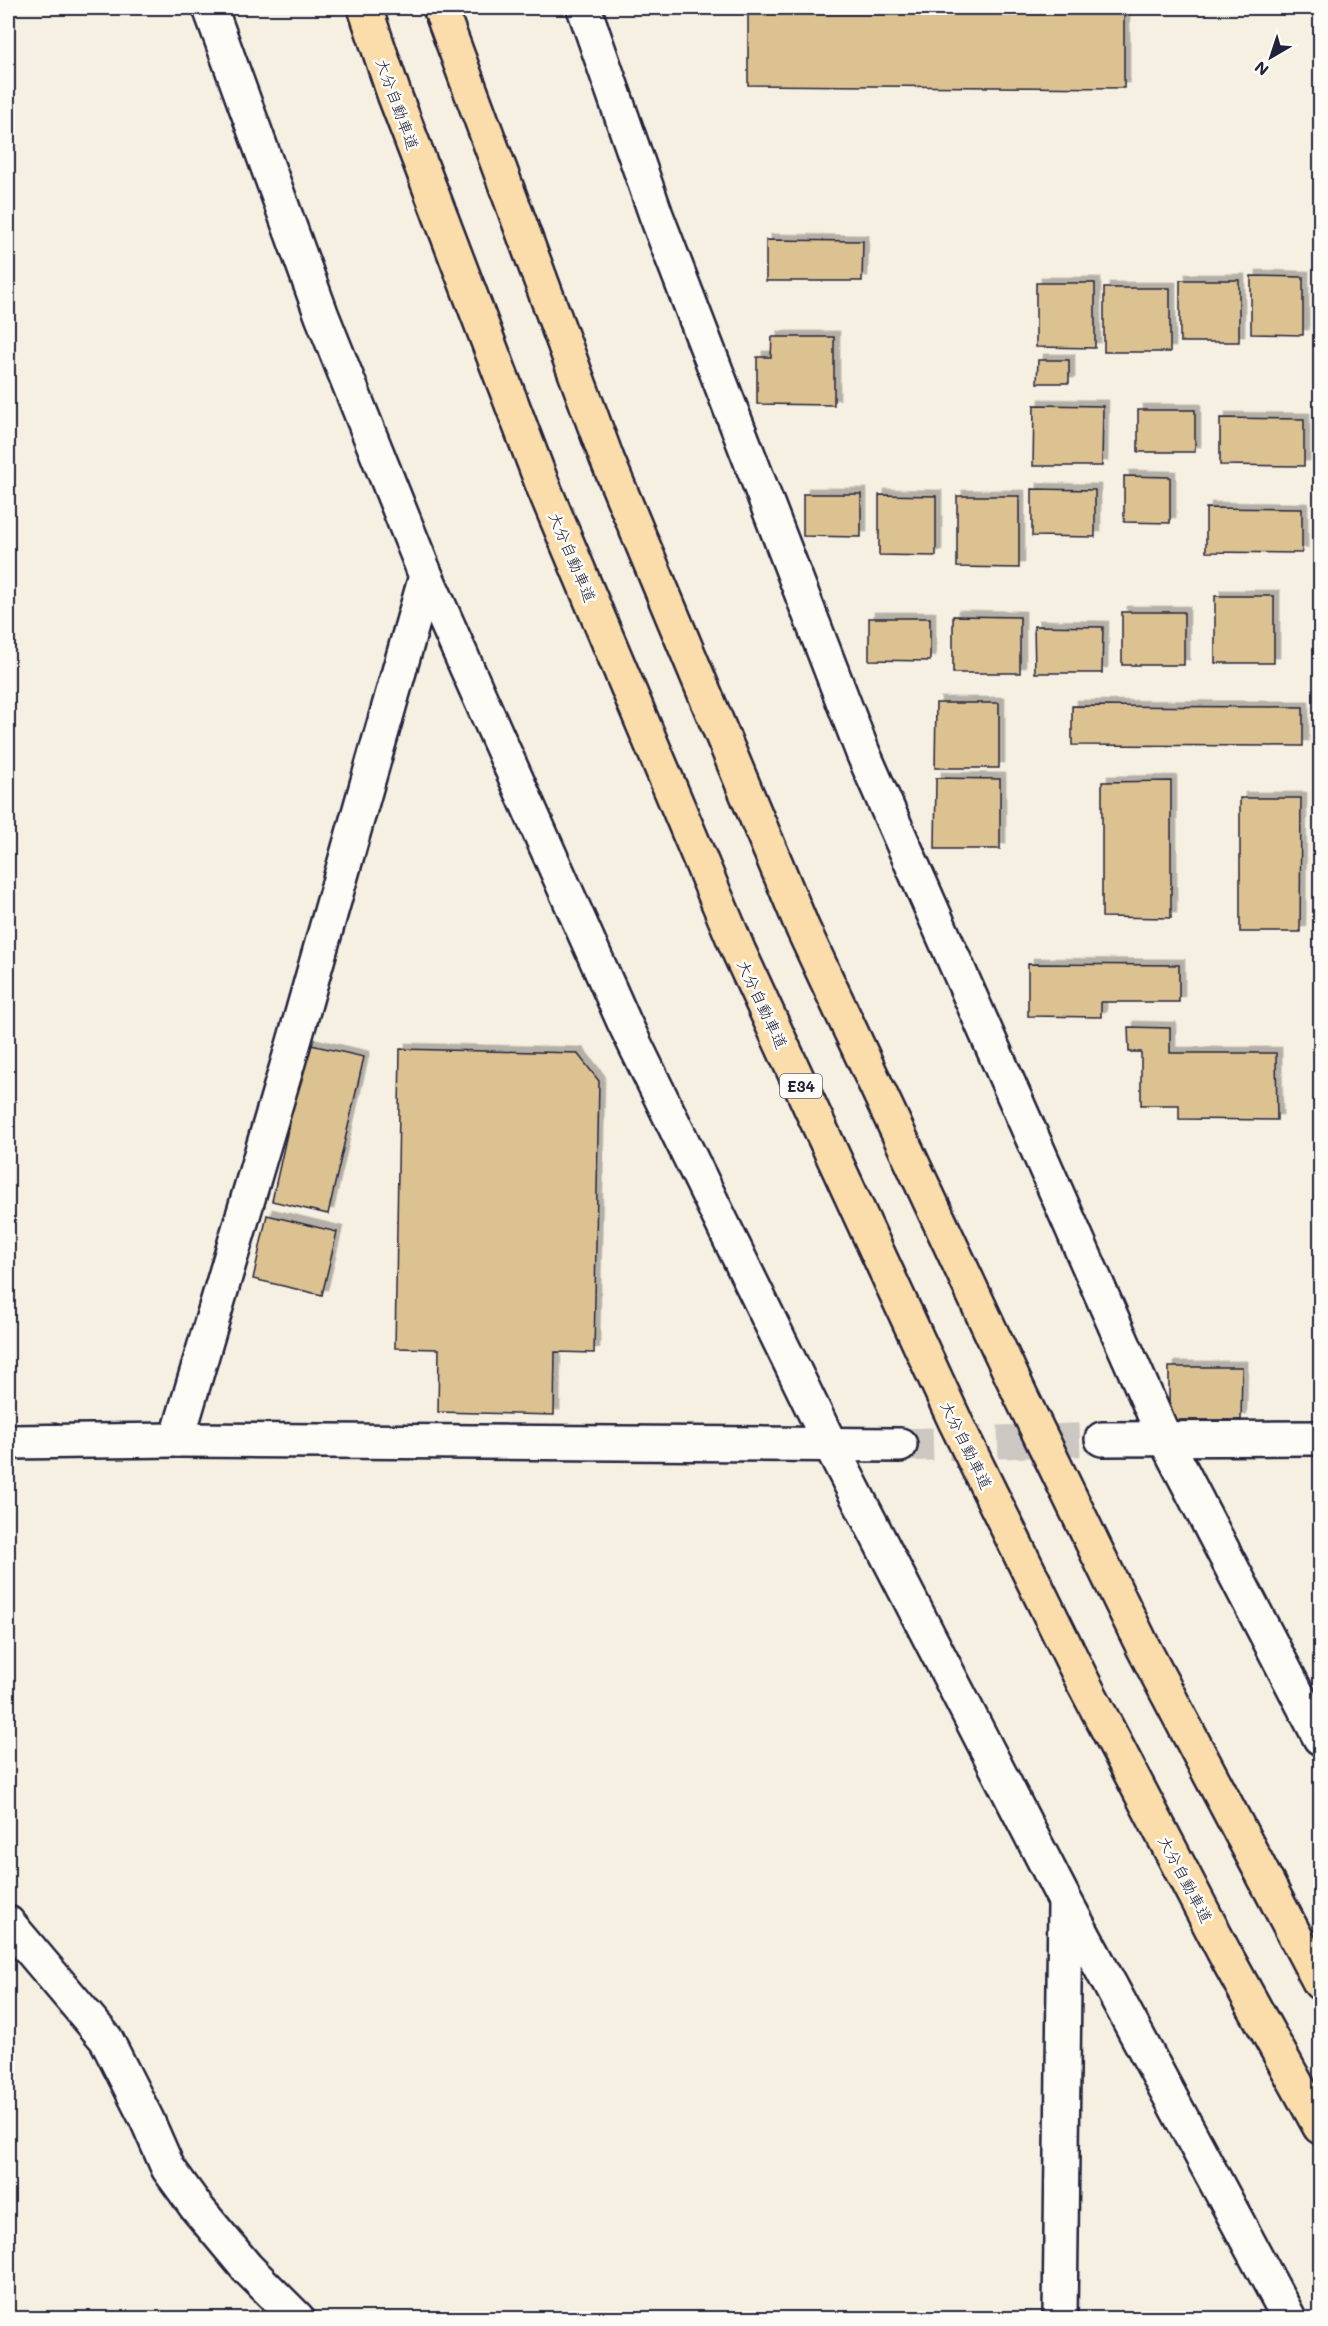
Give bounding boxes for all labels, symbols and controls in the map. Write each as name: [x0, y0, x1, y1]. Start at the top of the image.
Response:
north arrow: [1241, 27, 1301, 87]
street label: 大分自動車道: [372, 55, 424, 153]
text: N: [1250, 57, 1273, 81]
street label: 大分自動車道: [545, 509, 601, 605]
street label: 大分自動車道: [733, 956, 793, 1052]
road number: E34: [780, 1074, 822, 1098]
street label: 大分自動車道: [937, 1397, 997, 1493]
street label: 大分自動車道: [1154, 1832, 1218, 1926]

